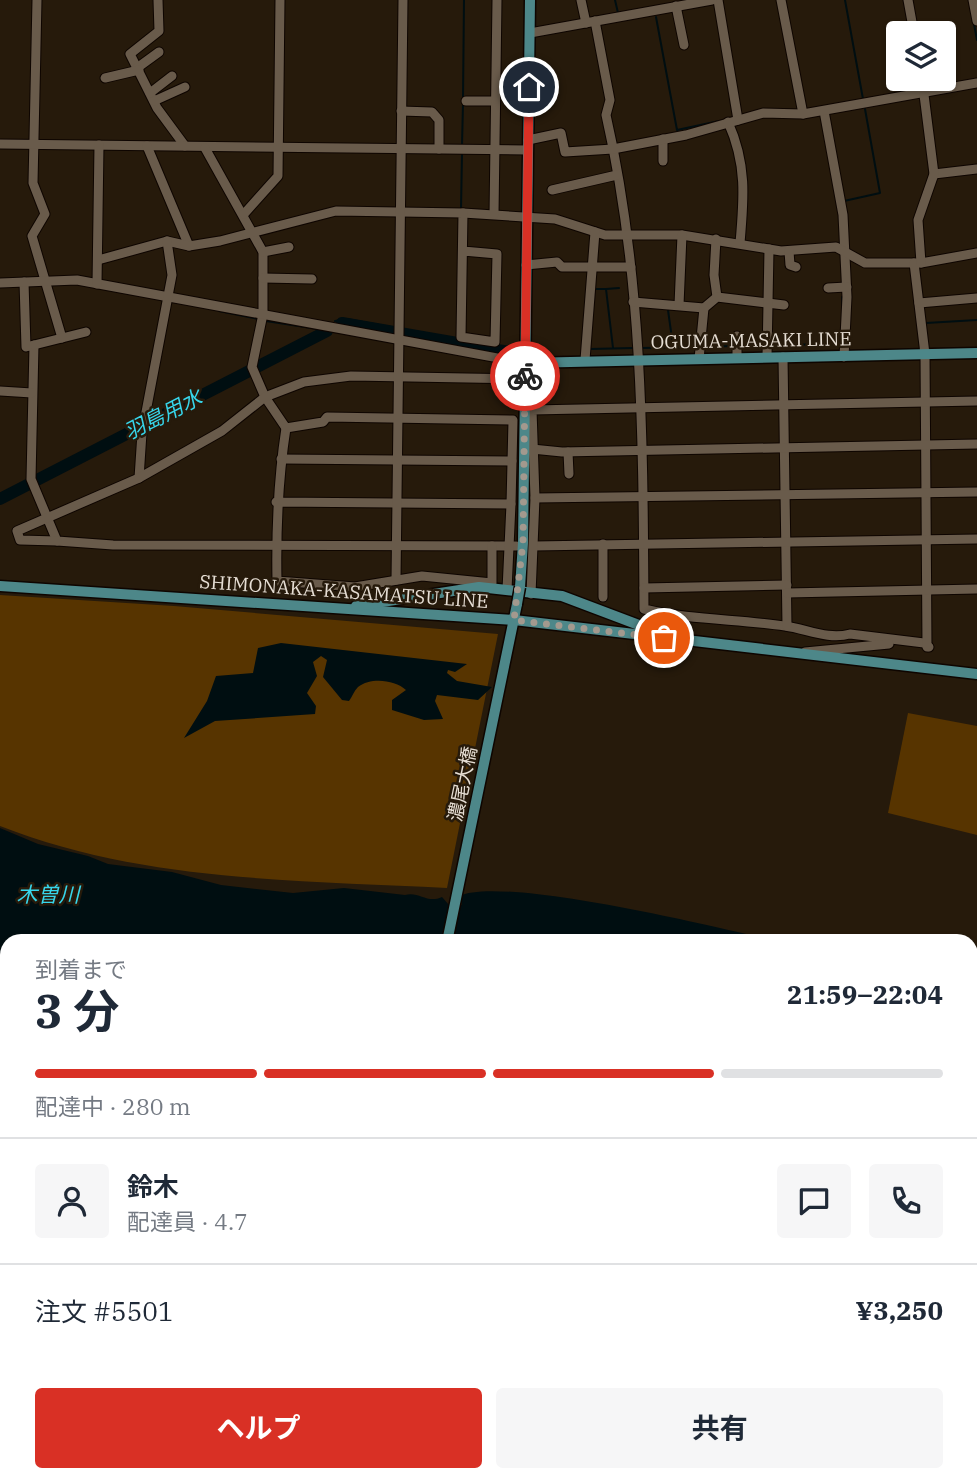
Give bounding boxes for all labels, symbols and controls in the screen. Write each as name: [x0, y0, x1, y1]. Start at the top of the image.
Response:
map controls: [886, 21, 956, 91]
button: layers: [886, 21, 956, 91]
pin: [499, 57, 559, 117]
icon: home: [510, 68, 548, 106]
street label: OGUMA-MASAKI LINE: [650, 326, 852, 354]
courier: [490, 341, 560, 411]
icon: bike: [506, 357, 544, 395]
water label: 羽島用水: [119, 382, 208, 446]
street label: SHIMONAKA-KASAMATSU LINE: [199, 569, 489, 613]
pin: [634, 608, 694, 668]
icon: bag: [645, 619, 683, 657]
street label: 濃尾大橋: [442, 744, 482, 824]
water label: 木曽川: [17, 880, 81, 908]
text: 到着まで: [35, 954, 127, 984]
text: 21:59–22:04: [787, 977, 943, 1011]
text: 3 分: [35, 981, 119, 1041]
text: 配達中 · 280 m: [35, 1091, 191, 1121]
button: person: [35, 1164, 109, 1238]
button: chat: [777, 1164, 851, 1238]
button: phone: [869, 1164, 943, 1238]
text: 鈴木: [127, 1169, 179, 1203]
text: 配達員 · 4.7: [127, 1206, 248, 1236]
text: ¥3,250: [856, 1293, 943, 1327]
text: 注文 #5501: [35, 1294, 174, 1328]
button: ヘルプ: [35, 1388, 482, 1468]
button: 共有: [496, 1388, 943, 1468]

